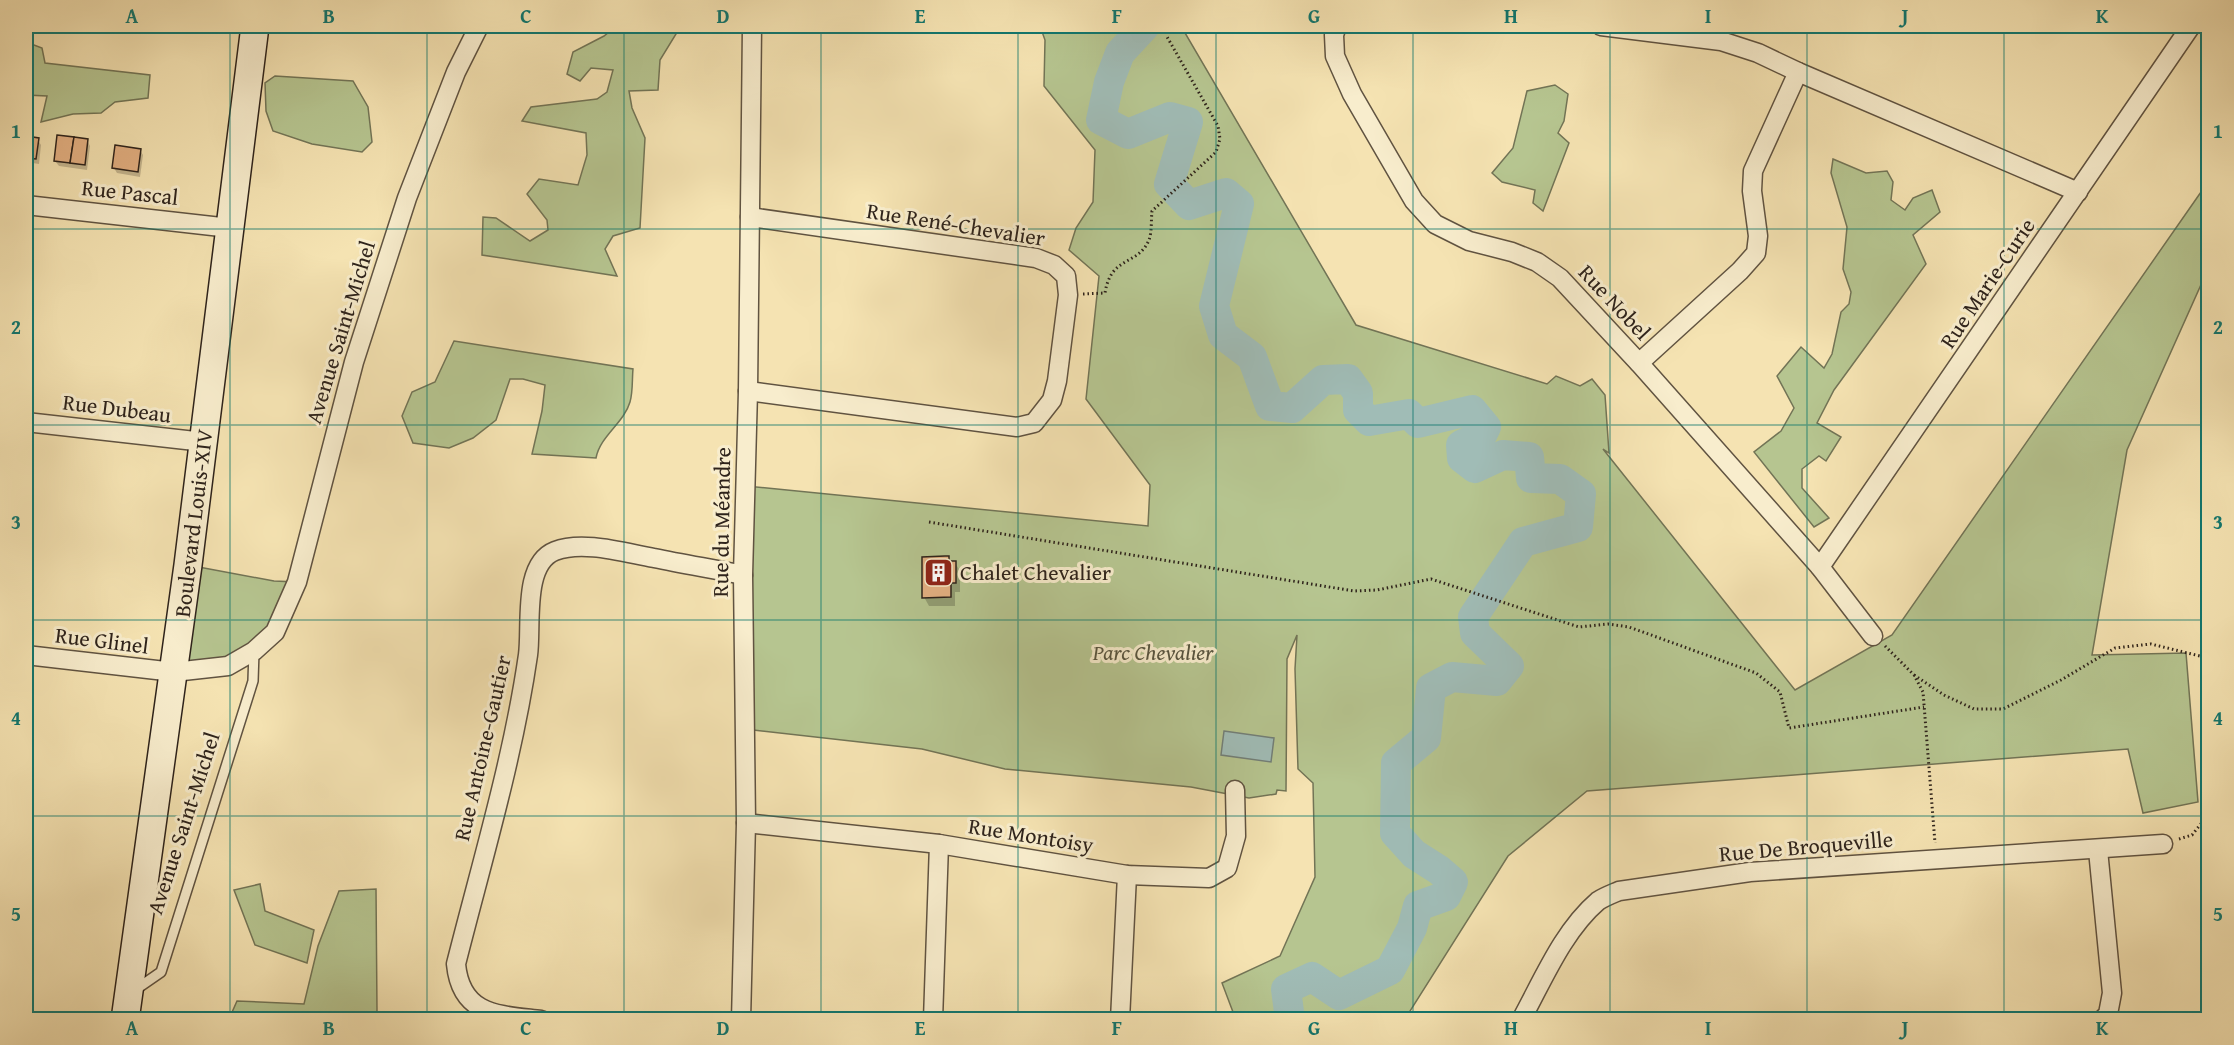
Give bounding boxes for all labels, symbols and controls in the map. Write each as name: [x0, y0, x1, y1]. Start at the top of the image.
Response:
text: A: [126, 1, 139, 30]
text: B: [323, 1, 335, 30]
text: C: [520, 1, 532, 30]
text: D: [716, 1, 730, 30]
text: E: [915, 1, 926, 30]
text: F: [1112, 1, 1122, 30]
text: G: [1308, 1, 1320, 30]
text: H: [1504, 1, 1518, 30]
text: I: [1705, 1, 1711, 30]
text: J: [1899, 1, 1909, 30]
text: K: [2096, 1, 2109, 30]
text: 1: [11, 116, 21, 145]
text: 1: [2213, 116, 2223, 145]
street label: Rue Pascal: [80, 171, 180, 213]
street label: Rue René-Chevalier: [864, 194, 1048, 254]
street label: Rue Marie-Curie: [1932, 212, 2042, 354]
street label: Avenue Saint-Michel: [297, 237, 383, 427]
street label: Rue Nobel: [1572, 257, 1658, 347]
text: 2: [11, 312, 21, 341]
text: 2: [2213, 312, 2223, 341]
street label: Rue Dubeau: [61, 385, 173, 431]
street label: Boulevard Louis-XIV: [166, 427, 220, 619]
street label: Rue du Méandre: [704, 447, 738, 597]
text: 3: [11, 507, 21, 536]
text: 3: [2213, 507, 2223, 536]
building icon: Chalet Chevalier: [923, 556, 955, 588]
place label: Chalet Chevalier: [960, 556, 1111, 588]
street label: Rue Glinel: [53, 618, 151, 662]
park label: Parc Chevalier: [1092, 636, 1214, 668]
street label: Rue Antoine-Gautier: [445, 652, 519, 844]
text: 4: [11, 703, 21, 732]
text: 4: [2213, 703, 2223, 732]
street label: Avenue Saint-Michel: [138, 728, 228, 918]
street label: Rue Montoisy: [966, 809, 1096, 861]
street label: Rue De Broqueville: [1718, 822, 1894, 870]
text: 5: [11, 899, 21, 928]
text: 5: [2213, 899, 2223, 928]
text: A: [126, 1013, 139, 1042]
text: B: [323, 1013, 335, 1042]
text: C: [520, 1013, 532, 1042]
text: D: [716, 1013, 730, 1042]
text: E: [915, 1013, 926, 1042]
text: F: [1112, 1013, 1122, 1042]
text: G: [1308, 1013, 1320, 1042]
text: H: [1504, 1013, 1518, 1042]
text: I: [1705, 1013, 1711, 1042]
text: J: [1899, 1013, 1909, 1042]
text: K: [2096, 1013, 2109, 1042]

